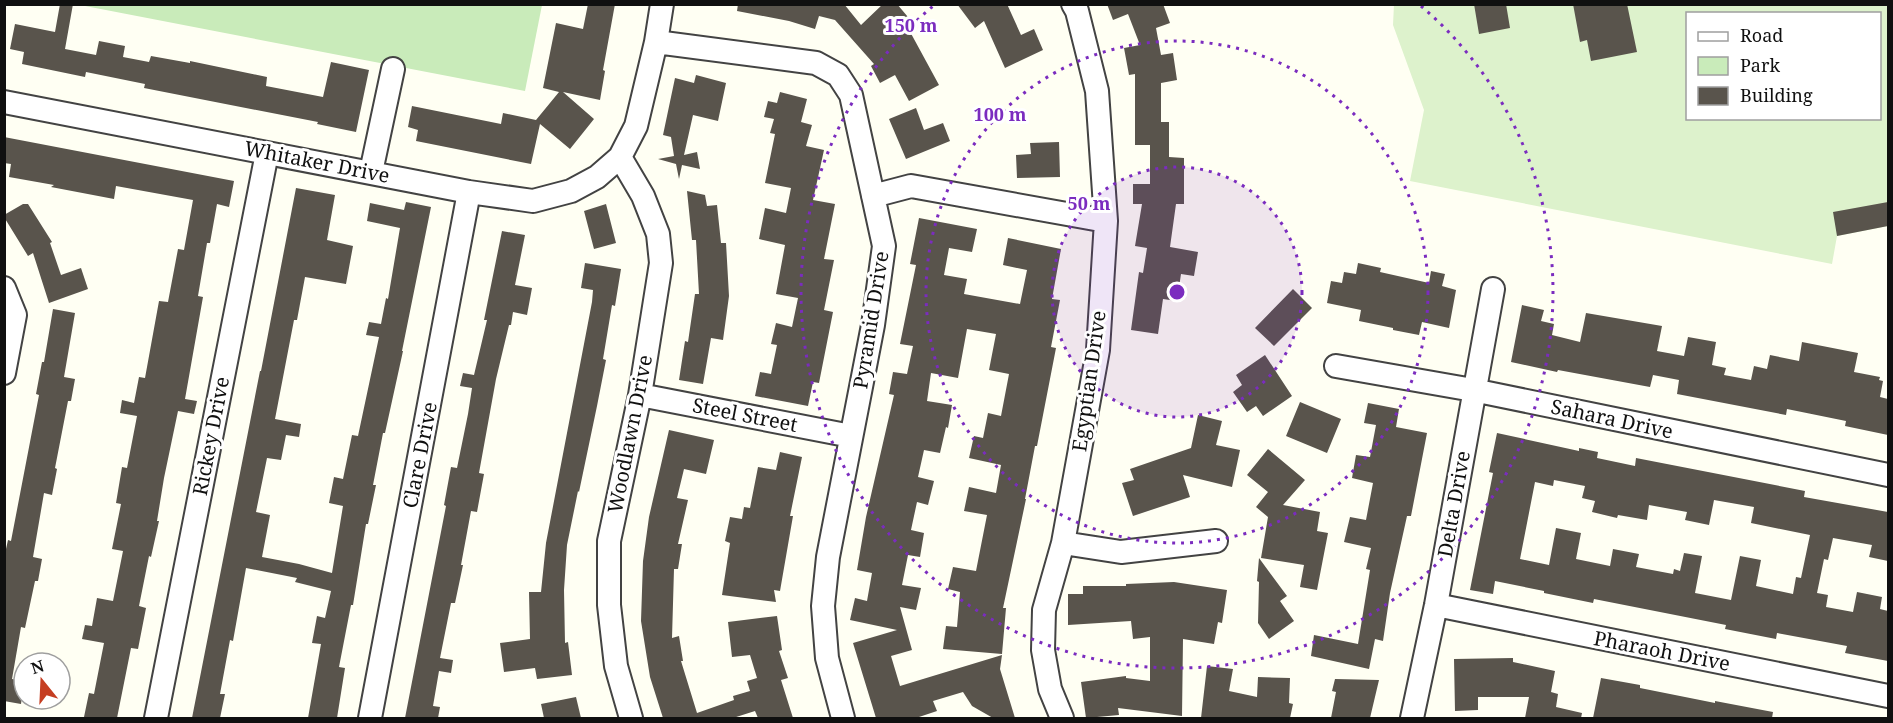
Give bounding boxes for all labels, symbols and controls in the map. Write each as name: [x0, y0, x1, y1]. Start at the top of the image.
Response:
legend: [1686, 12, 1881, 120]
text: 150 m: [885, 13, 938, 37]
text: Road: [1740, 23, 1783, 47]
text: Park: [1740, 53, 1780, 77]
text: Building: [1740, 83, 1813, 107]
text: 100 m: [974, 102, 1027, 126]
street label: Whitaker Drive: [242, 134, 392, 189]
text: 50 m: [1068, 191, 1111, 215]
street label: Pyramid Drive: [846, 249, 895, 391]
centre of rings: [1167, 282, 1187, 302]
street label: Egyptian Drive: [1065, 309, 1112, 453]
street label: Woodlawn Drive: [601, 353, 658, 515]
street label: Rickey Drive: [186, 374, 235, 498]
street label: Steel Street: [690, 391, 800, 438]
street label: Sahara Drive: [1549, 392, 1676, 445]
street label: Clare Drive: [396, 399, 443, 510]
street label: Delta Drive: [1431, 449, 1476, 559]
street label: Pharaoh Drive: [1592, 624, 1733, 677]
north arrow: [12, 651, 72, 711]
text: N: [28, 654, 47, 679]

